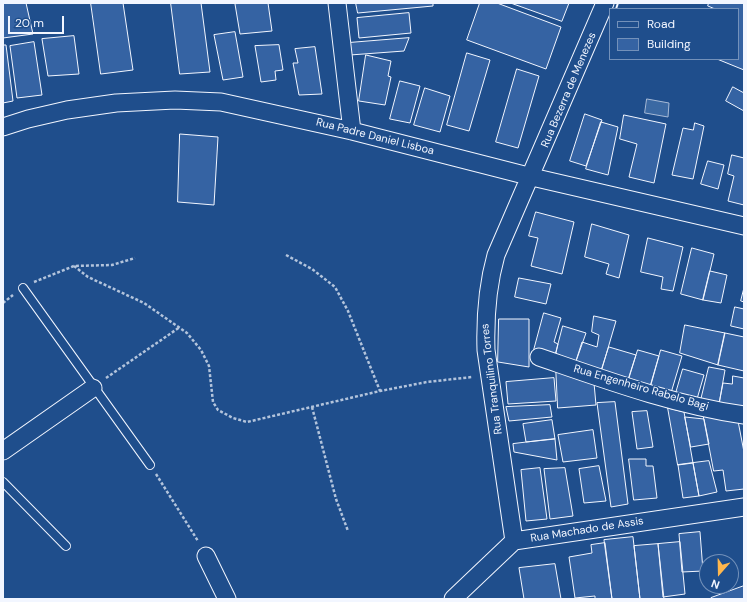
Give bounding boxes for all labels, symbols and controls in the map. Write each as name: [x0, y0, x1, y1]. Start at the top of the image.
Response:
scale bar: [10, 8, 66, 34]
legend: [609, 8, 739, 60]
text: 20 m: [15, 15, 44, 31]
text: Road: [647, 16, 675, 32]
street label: Rua Bezerra de Menezes: [539, 30, 599, 150]
text: Building: [647, 36, 691, 52]
street label: Rua Padre Daniel Lisboa: [315, 116, 435, 158]
street label: Rua Tranquilino Torres: [479, 323, 505, 435]
street label: Rua Engenheiro Rabelo Bagi: [572, 362, 710, 414]
street label: Rua Machado de Assis: [529, 515, 645, 545]
north arrow: [699, 554, 739, 594]
text: N: [709, 576, 721, 592]

